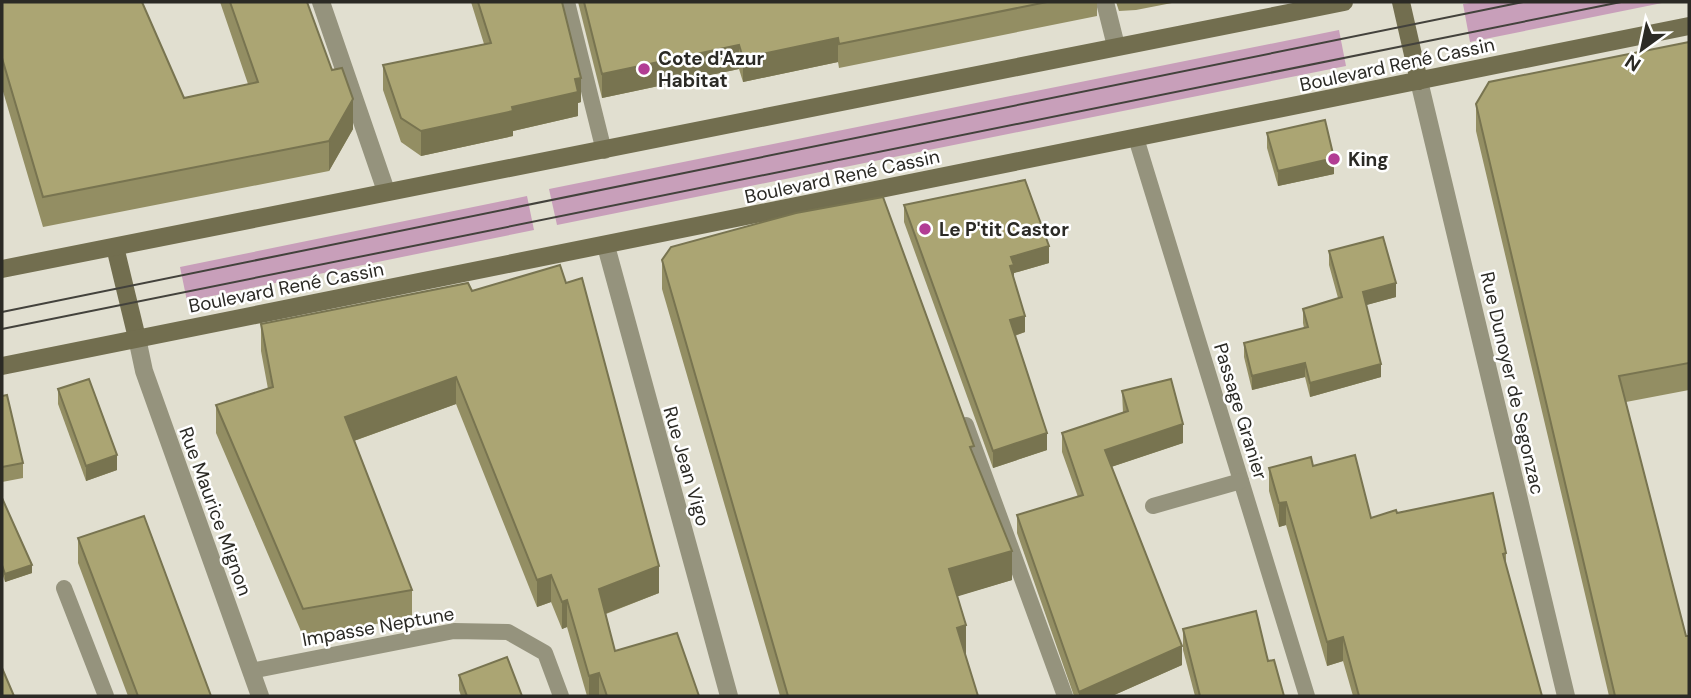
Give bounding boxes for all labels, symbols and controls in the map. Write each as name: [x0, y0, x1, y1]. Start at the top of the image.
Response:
north arrow: [1607, 14, 1677, 84]
street label: Boulevard René Cassin: [1297, 32, 1497, 97]
place label: Cote d'Azur Habitat: [658, 46, 765, 93]
text: N: [1620, 49, 1646, 77]
marker: Cote d'Azur Habitat: [636, 61, 652, 77]
street label: Boulevard René Cassin: [742, 144, 942, 209]
place label: King: [1348, 147, 1389, 172]
marker: King: [1326, 151, 1342, 167]
place label: Le P'tit Castor: [939, 217, 1069, 242]
marker: Le P'tit Castor: [917, 221, 933, 237]
street label: Boulevard René Cassin: [186, 256, 386, 319]
street label: Rue Dunoyer de Segonzac: [1475, 269, 1550, 497]
street label: Passage Granier: [1208, 340, 1273, 482]
street label: Rue Jean Vigo: [657, 403, 716, 529]
street label: Rue Maurice Mignon: [173, 423, 258, 599]
street label: Impasse Neptune: [300, 601, 456, 652]

